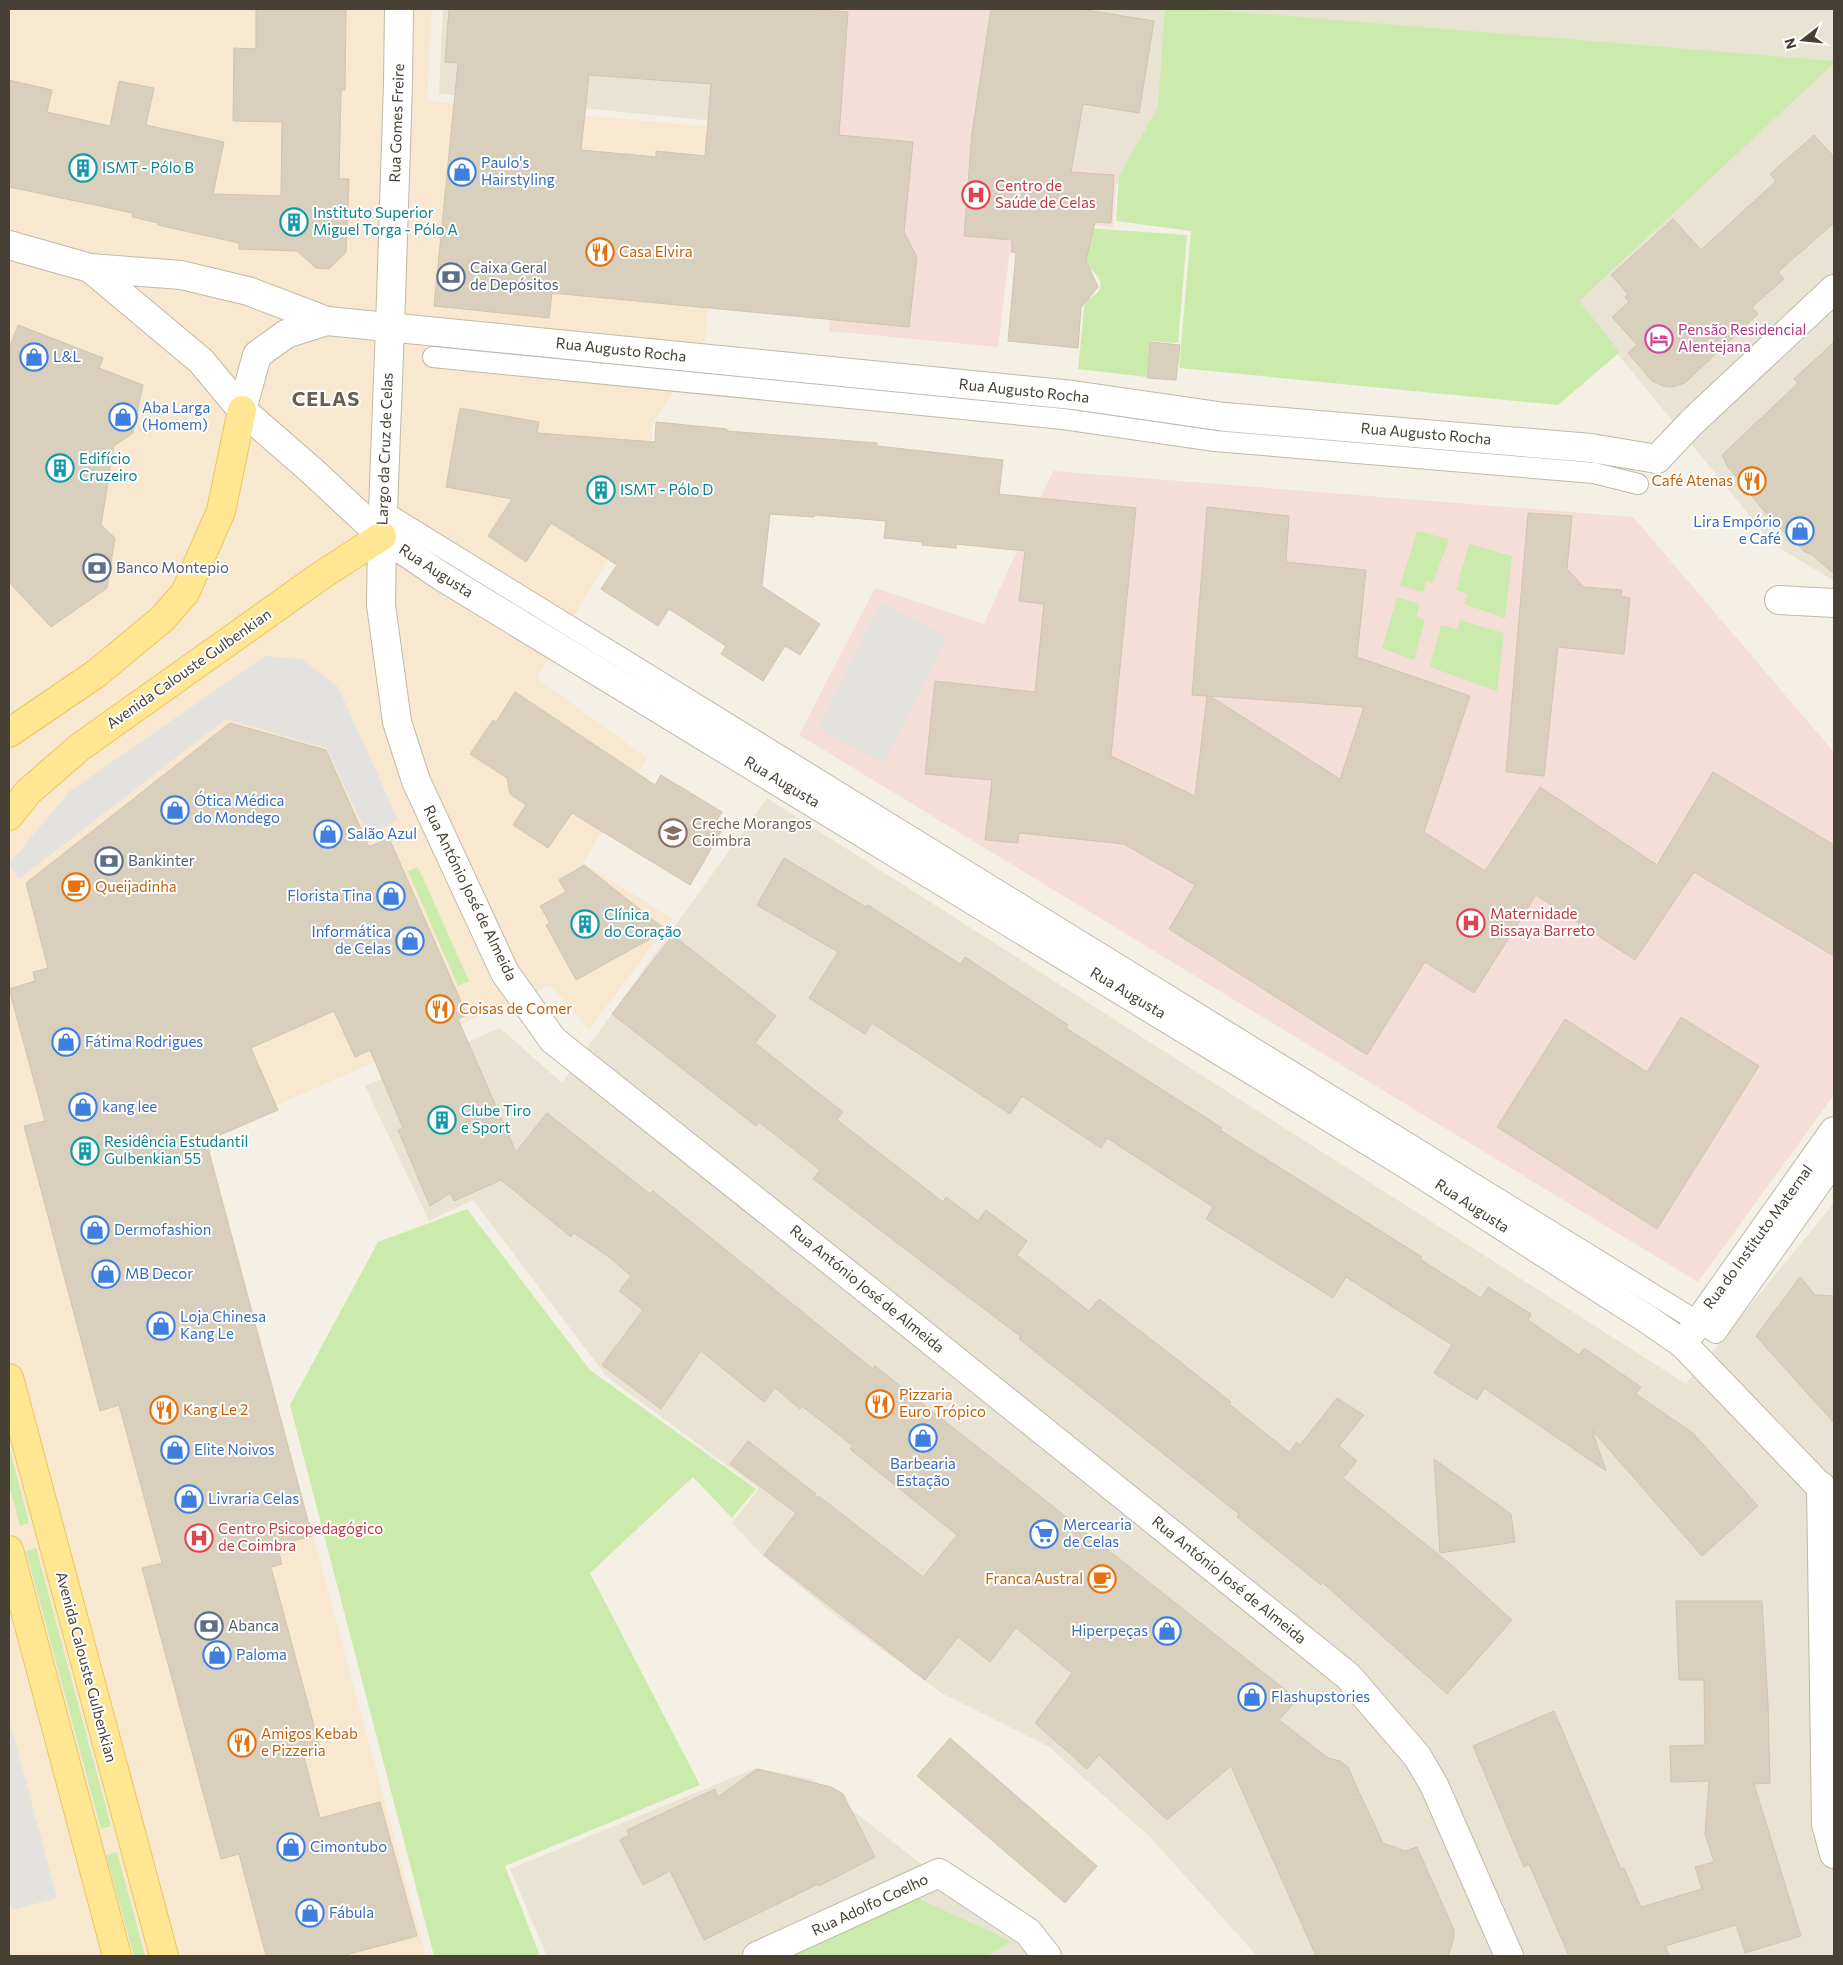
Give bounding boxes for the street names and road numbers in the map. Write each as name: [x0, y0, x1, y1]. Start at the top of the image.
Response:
street label: Rua Gomes Freire: [385, 63, 407, 183]
street label: Rua Augusto Rocha: [555, 333, 687, 365]
street label: Largo da Cruz de Celas: [372, 372, 396, 526]
street label: Rua Augusto Rocha: [958, 374, 1090, 406]
street label: Rua Augusto Rocha: [1360, 418, 1492, 448]
street label: Rua Augusta: [396, 539, 477, 601]
street label: Avenida Calouste Gulbenkian: [103, 604, 274, 732]
street label: Rua Augusta: [741, 752, 824, 811]
street label: Rua António José de Almeida: [420, 802, 521, 983]
street label: Rua Augusta: [1087, 963, 1170, 1022]
street label: Rua do Instituto Maternal: [1699, 1161, 1816, 1312]
street label: Rua Augusta: [1432, 1174, 1513, 1236]
street label: Rua António José de Almeida: [787, 1220, 948, 1356]
street label: Rua António José de Almeida: [1149, 1511, 1310, 1647]
street label: Avenida Calouste Gulbenkian: [53, 1569, 121, 1764]
street label: Rua Adolfo Coelho: [808, 1869, 931, 1939]

